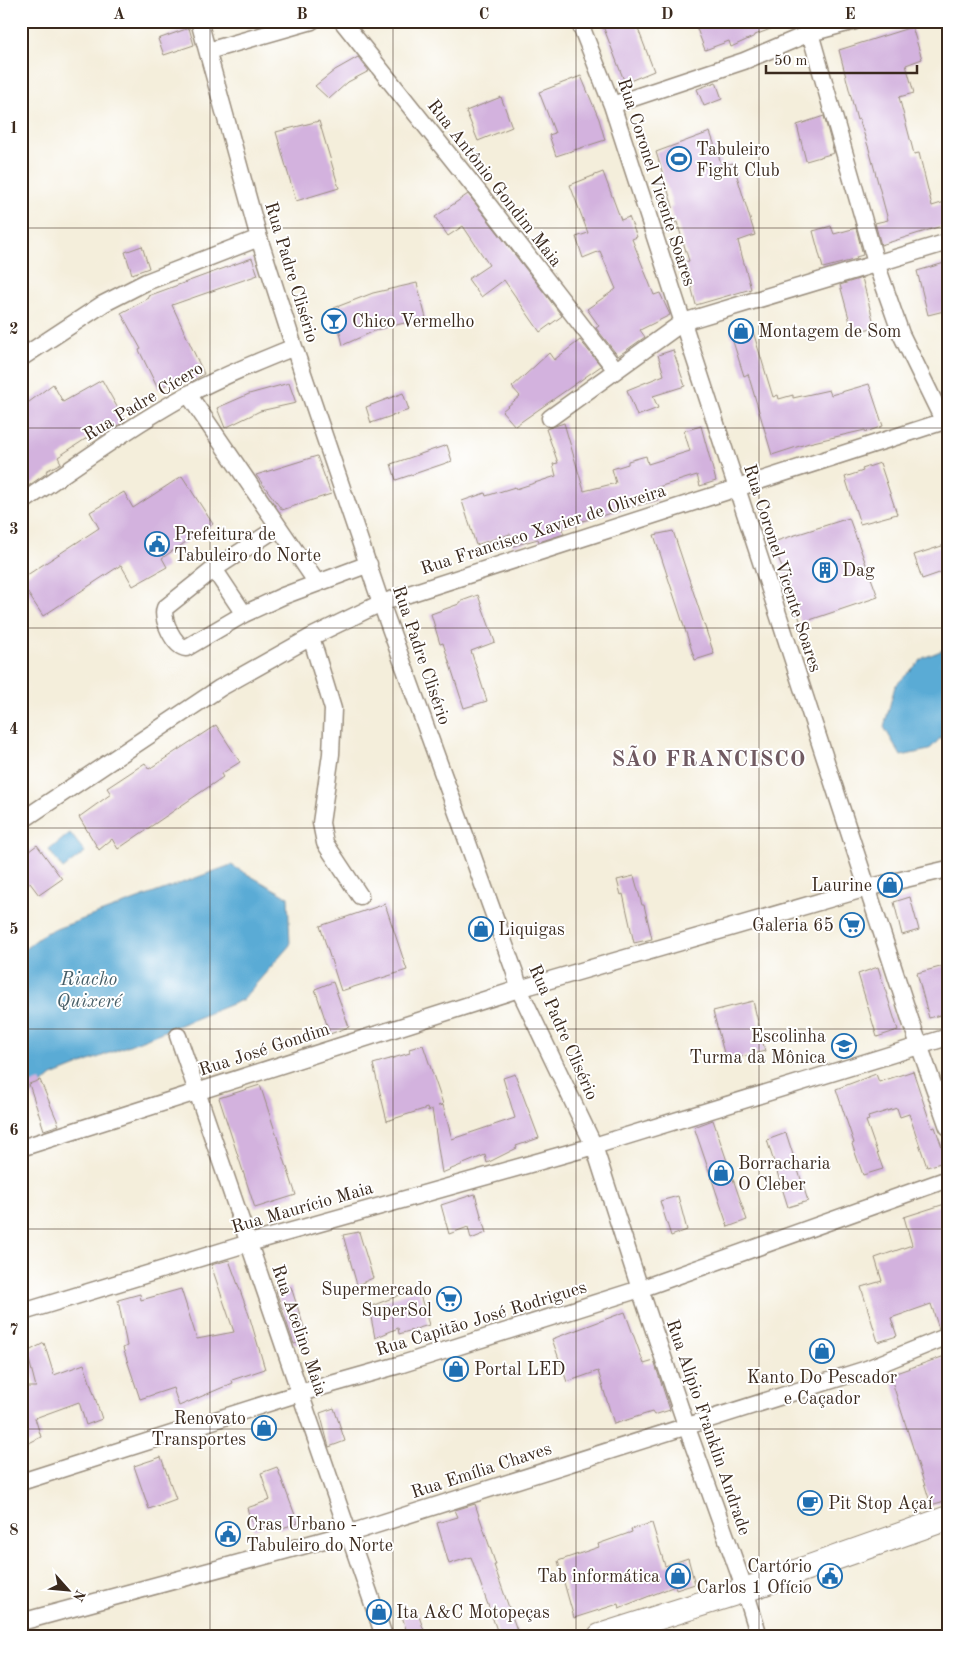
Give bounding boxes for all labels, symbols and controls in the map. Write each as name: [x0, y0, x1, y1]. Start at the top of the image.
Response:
text: A: [113, 7, 125, 23]
text: B: [296, 7, 308, 23]
text: C: [479, 7, 489, 23]
text: D: [661, 7, 673, 23]
text: E: [844, 7, 856, 23]
scale bar: [766, 42, 918, 74]
text: 50 m: [774, 54, 808, 69]
street label: Rua Coronel Vicente Soares: [614, 76, 698, 289]
street label: Rua Antônio Gondim Maia: [424, 97, 565, 271]
text: 1: [9, 121, 19, 137]
place label: Tabuleiro Fight Club: [696, 141, 780, 180]
sports icon: Tabuleiro Fight Club: [666, 146, 692, 172]
street label: Rua Padre Clisério: [261, 200, 321, 345]
bar icon: Chico Vermelho: [321, 308, 347, 334]
place label: Chico Vermelho: [352, 313, 475, 331]
shop icon: Montagem de Som: [728, 318, 754, 344]
text: 2: [9, 322, 19, 338]
place label: Montagem de Som: [758, 323, 901, 341]
street label: Rua Padre Cícero: [80, 359, 207, 445]
street label: Rua Coronel Vicente Soares: [740, 462, 824, 675]
street label: Rua Francisco Xavier de Oliveira: [418, 482, 668, 578]
text: 3: [9, 522, 19, 538]
place label: Prefeitura de Tabuleiro do Norte: [174, 526, 321, 565]
public building icon: Prefeitura de Tabuleiro do Norte: [144, 531, 170, 557]
building icon: Dag: [812, 557, 838, 583]
place label: Dag: [842, 562, 875, 580]
street label: Rua Padre Clisério: [389, 583, 453, 727]
text: 4: [9, 722, 19, 738]
district label: SÃO FRANCISCO: [611, 745, 807, 771]
shop icon: Laurine: [877, 872, 903, 898]
place label: Laurine: [811, 877, 872, 895]
supermarket icon: Galeria 65: [839, 912, 865, 938]
shop icon: Liquigas: [468, 916, 494, 942]
place label: Galeria 65: [752, 917, 834, 935]
place label: Liquigas: [498, 921, 565, 939]
text: 5: [9, 922, 19, 938]
street label: Rua Padre Clisério: [525, 962, 601, 1103]
water label: Riacho Quixeré: [56, 971, 124, 1012]
street label: Rua José Gondim: [197, 1020, 332, 1080]
place label: Escolinha Turma da Mônica: [689, 1028, 826, 1067]
school or university icon: Escolinha Turma da Mônica: [831, 1033, 857, 1059]
text: 6: [9, 1123, 19, 1139]
place label: Borracharia O Cleber: [738, 1155, 831, 1194]
shop icon: Borracharia O Cleber: [708, 1160, 734, 1186]
street label: Rua Maurício Maia: [229, 1179, 375, 1237]
street label: Rua Acelino Maia: [268, 1262, 330, 1398]
street label: Rua Capitão José Rodrigues: [374, 1278, 589, 1360]
place label: Supermercado SuperSol: [321, 1281, 432, 1320]
supermarket icon: Supermercado SuperSol: [436, 1286, 462, 1312]
street label: Rua Alípio Franklin Andrade: [663, 1317, 753, 1538]
text: 7: [9, 1323, 19, 1339]
shop icon: Kanto Do Pescador e Caçador: [809, 1338, 835, 1364]
shop icon: Portal LED: [443, 1356, 469, 1382]
place label: Portal LED: [474, 1361, 565, 1379]
place label: Kanto Do Pescador e Caçador: [747, 1369, 898, 1408]
place label: Renovato Transportes: [151, 1410, 246, 1449]
shop icon: Renovato Transportes: [251, 1415, 277, 1441]
street label: Rua Emília Chaves: [409, 1440, 554, 1502]
cafe icon: Pit Stop Açaí: [797, 1490, 823, 1516]
place label: Pit Stop Açaí: [828, 1495, 933, 1513]
place label: Cras Urbano - Tabuleiro do Norte: [246, 1516, 393, 1555]
public building icon: Cras Urbano - Tabuleiro do Norte: [215, 1521, 241, 1547]
text: 8: [9, 1523, 19, 1539]
place label: Cartório Carlos 1 Ofício: [697, 1558, 812, 1597]
shop icon: Tab informática: [665, 1563, 691, 1589]
public building icon: Cartório Carlos 1 Ofício: [817, 1563, 843, 1589]
north arrow: [42, 1564, 92, 1614]
place label: Tab informática: [537, 1568, 660, 1586]
text: N: [70, 1588, 87, 1604]
shop icon: Ita A&C Motopeças: [366, 1599, 392, 1625]
place label: Ita A&C Motopeças: [396, 1604, 550, 1622]

